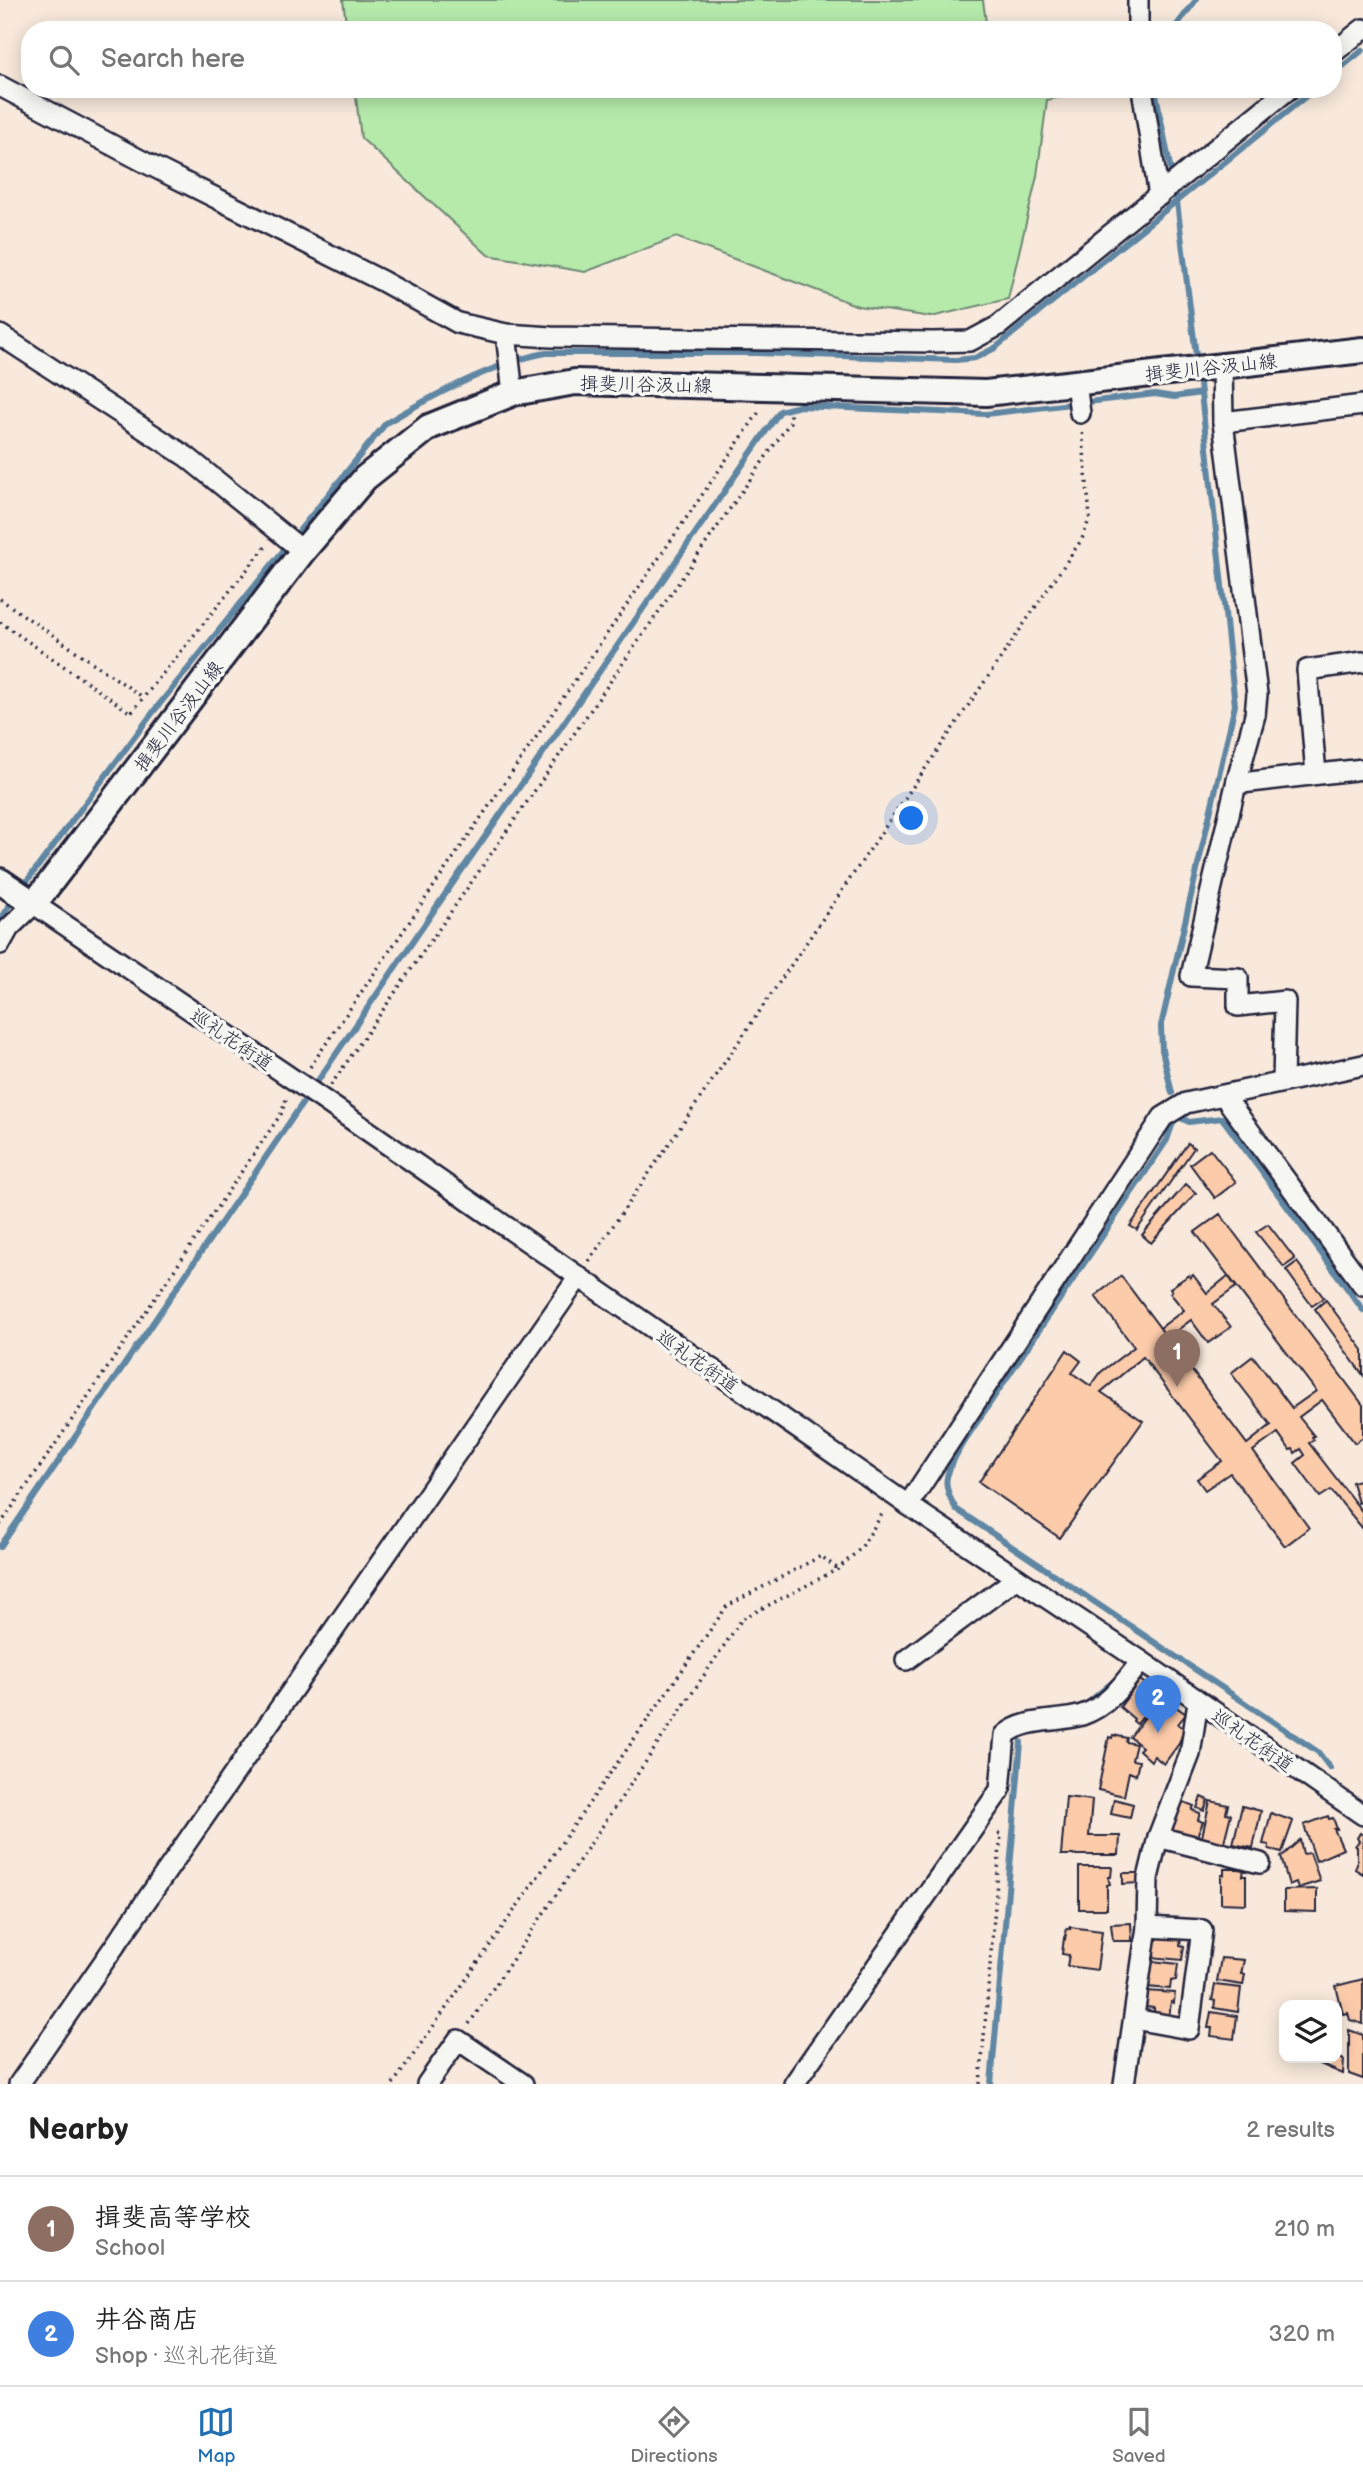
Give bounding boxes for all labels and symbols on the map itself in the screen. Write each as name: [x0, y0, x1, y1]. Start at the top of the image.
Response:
street label: 揖斐川谷汲山線: [1144, 350, 1279, 387]
street label: 揖斐川谷汲山線: [579, 373, 713, 398]
street label: 揖斐川谷汲山線: [130, 657, 228, 777]
your location: [894, 801, 928, 835]
street label: 巡礼花街道: [185, 1004, 277, 1076]
street label: 巡礼花街道: [652, 1326, 743, 1399]
pin: 1: [1154, 1329, 1200, 1387]
pin: 2: [1135, 1675, 1181, 1733]
street label: 巡礼花街道: [1207, 1705, 1298, 1778]

